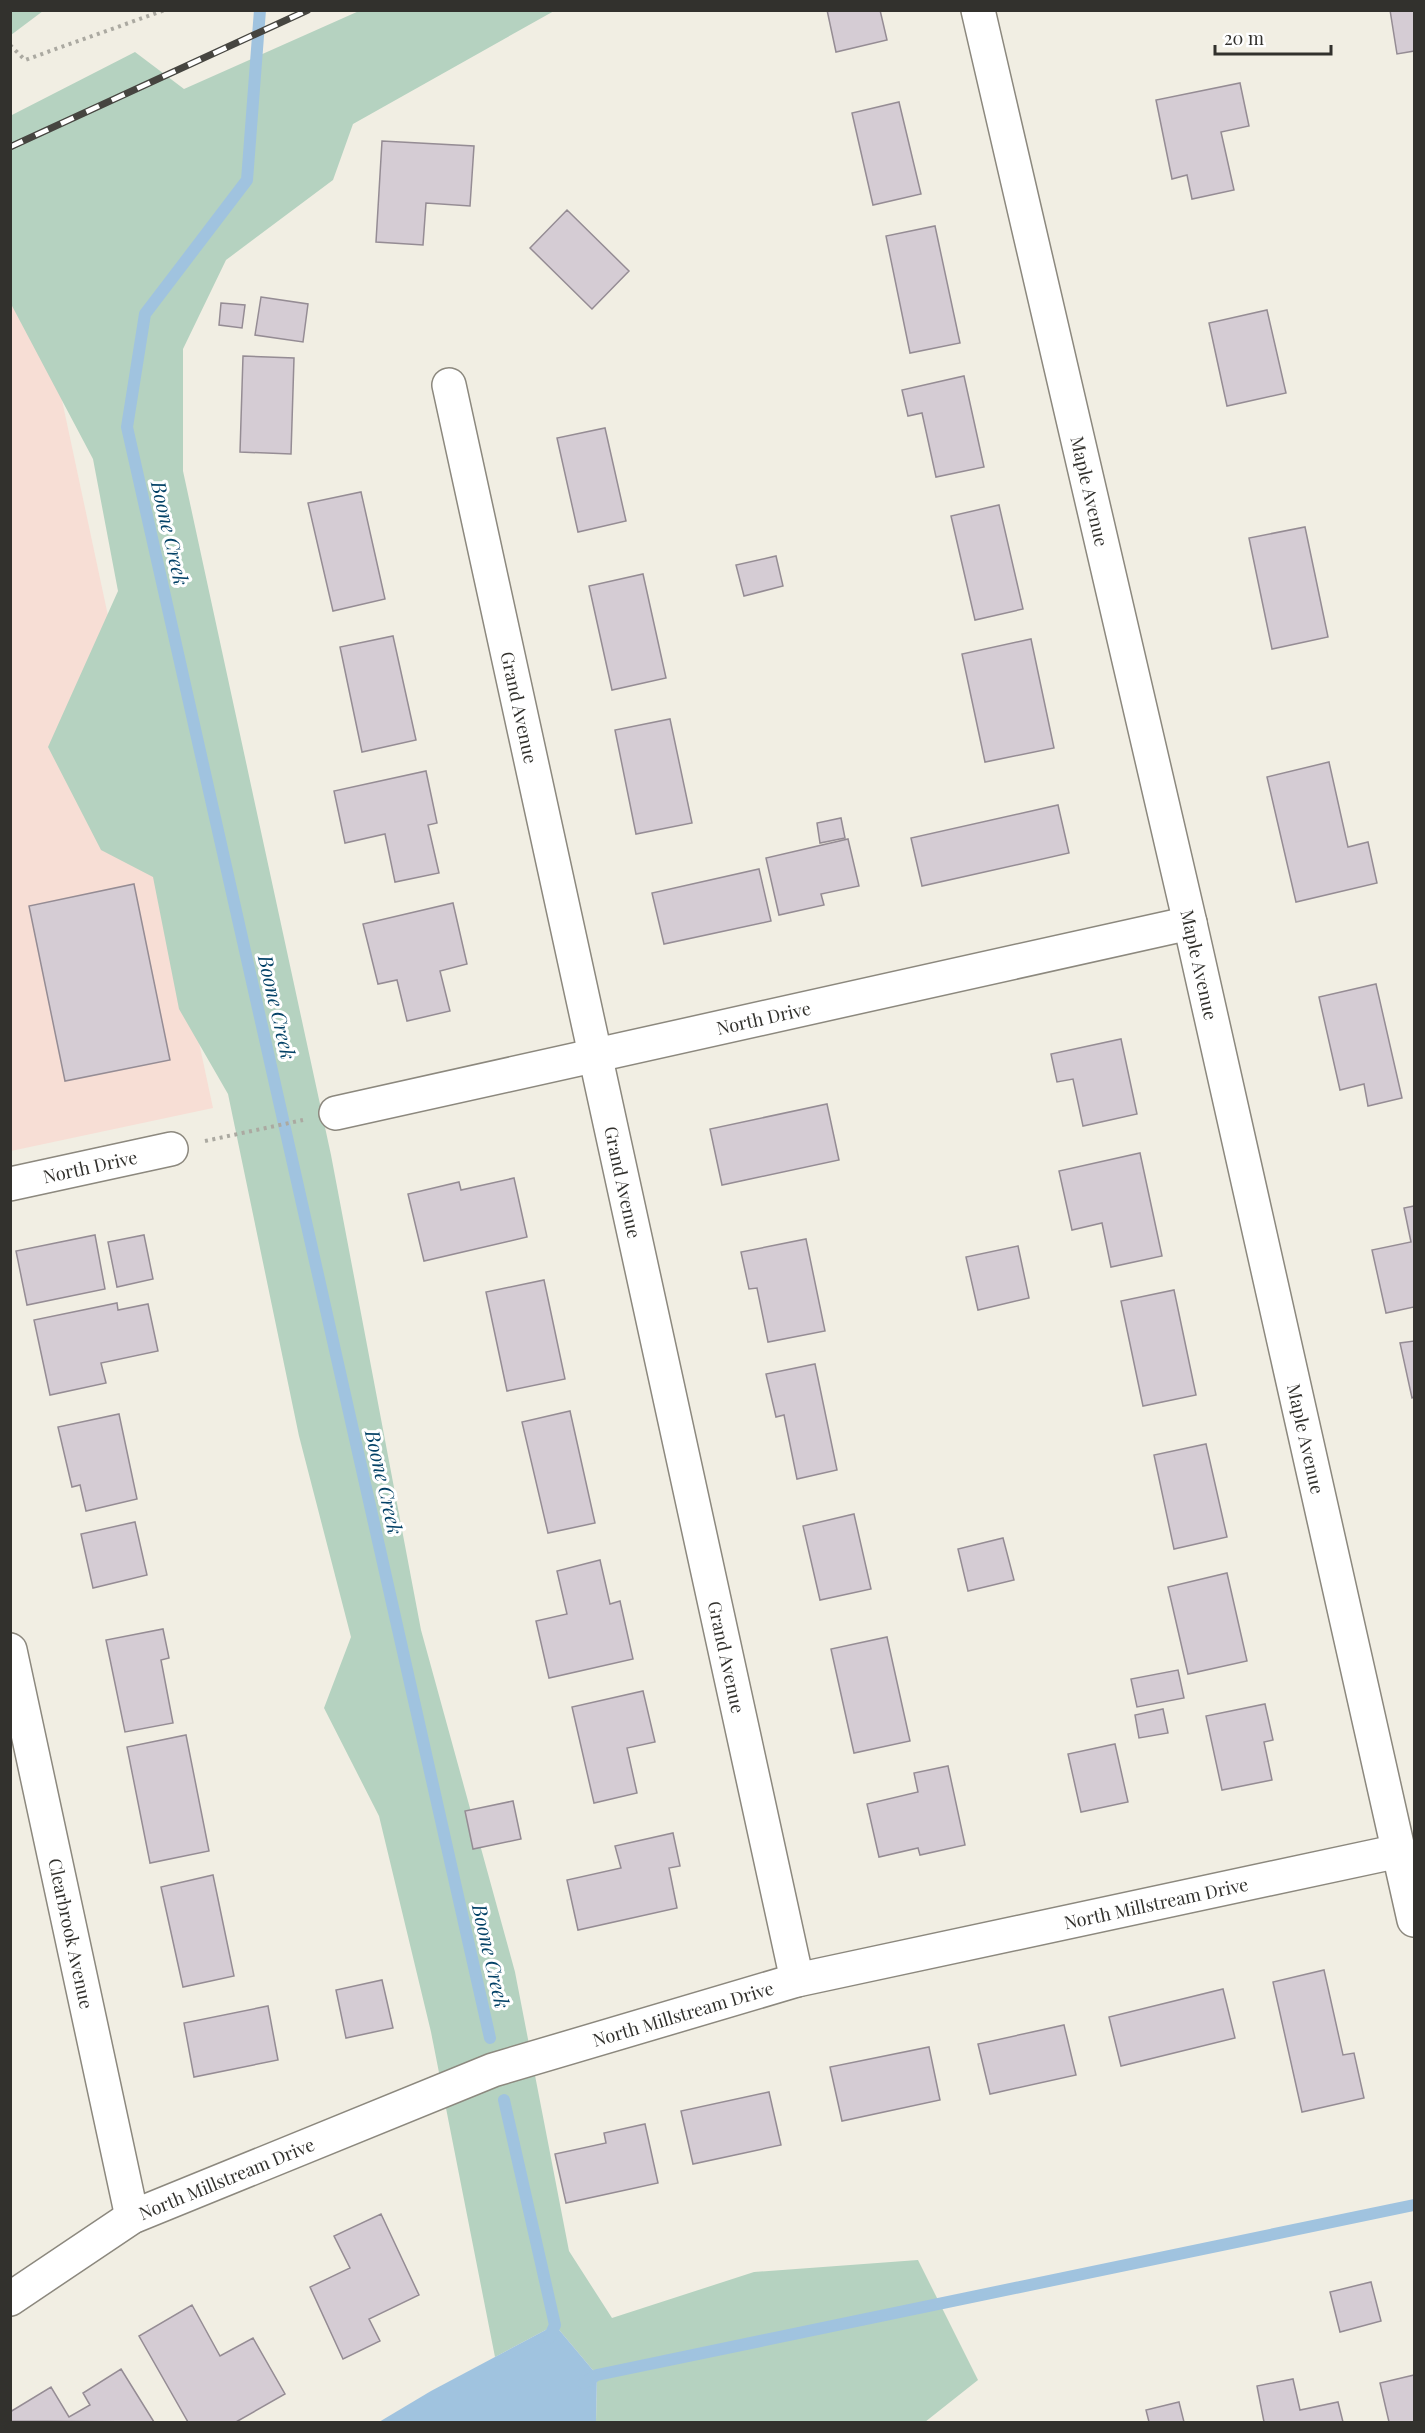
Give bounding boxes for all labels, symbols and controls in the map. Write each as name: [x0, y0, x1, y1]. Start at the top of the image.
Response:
scale bar: [1215, 18, 1330, 56]
text: 20 m: [1224, 26, 1264, 50]
street label: Maple Avenue: [1065, 434, 1114, 549]
water label: Boone Creek: [146, 477, 196, 588]
street label: Grand Avenue: [495, 649, 543, 766]
street label: Maple Avenue: [1175, 907, 1223, 1022]
water label: Boone Creek: [253, 951, 303, 1062]
street label: North Drive: [714, 996, 813, 1040]
street label: Grand Avenue: [599, 1124, 647, 1241]
street label: North Drive: [41, 1145, 139, 1188]
street label: Maple Avenue: [1282, 1381, 1330, 1496]
water label: Boone Creek: [360, 1426, 410, 1537]
street label: Grand Avenue: [703, 1599, 750, 1715]
street label: Clearbrook Avenue: [43, 1856, 99, 2011]
street label: North Millstream Drive: [1062, 1872, 1250, 1934]
water label: Boone Creek: [467, 1900, 517, 2011]
street label: North Millstream Drive: [590, 1976, 776, 2052]
street label: North Millstream Drive: [135, 2132, 318, 2225]

